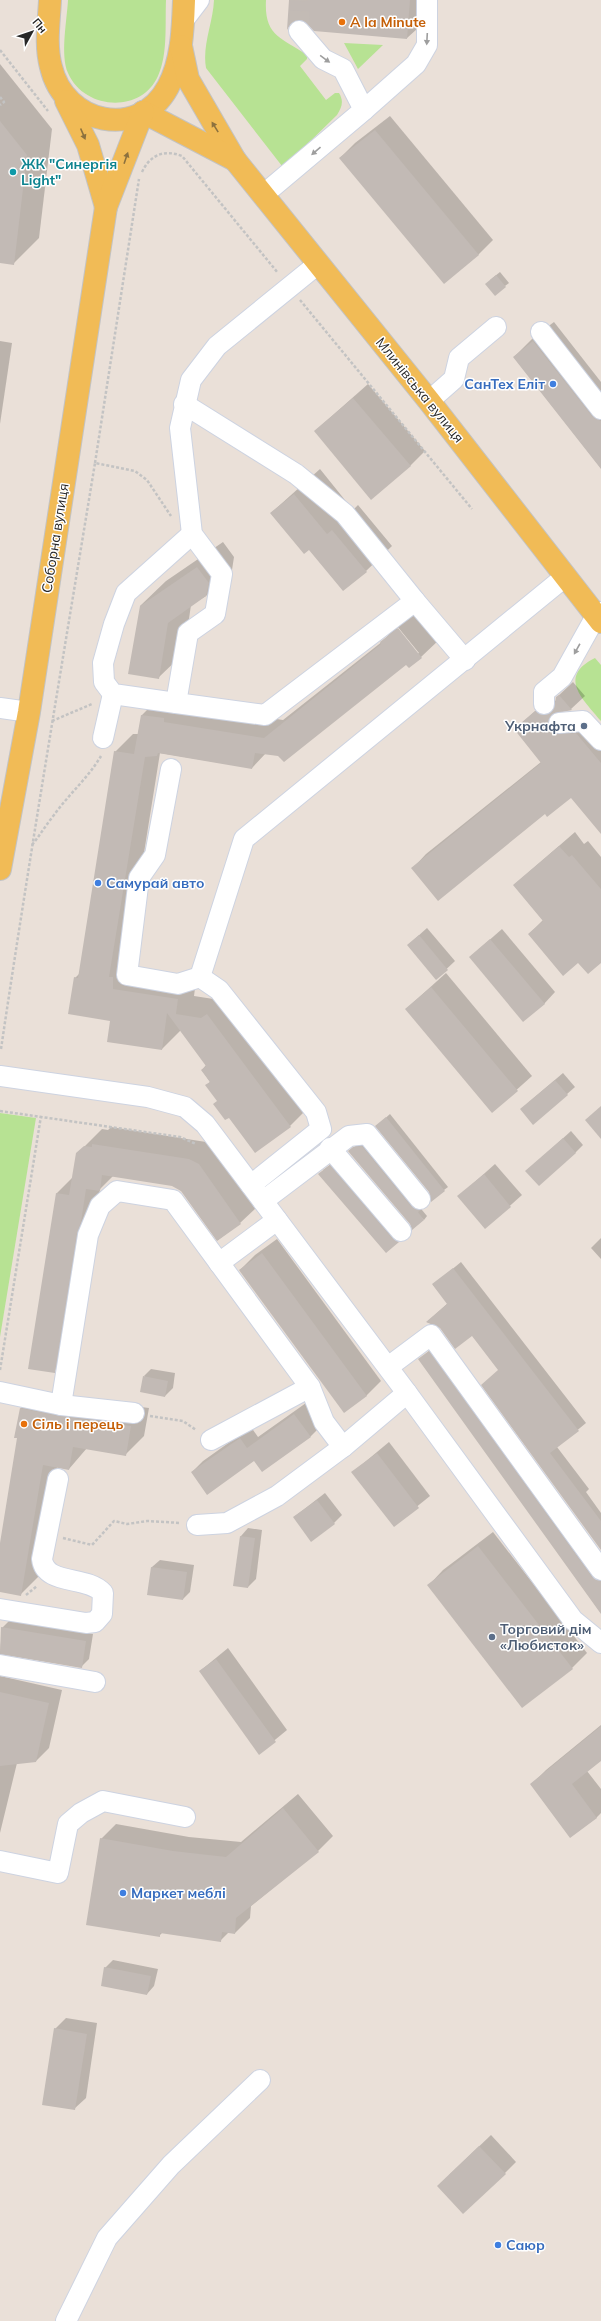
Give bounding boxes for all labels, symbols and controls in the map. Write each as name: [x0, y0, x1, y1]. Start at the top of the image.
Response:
north arrow: [12, 12, 52, 52]
place label: A la Minute: [350, 13, 426, 31]
text: Пн: [29, 15, 50, 36]
marker: A la Minute: [337, 17, 347, 27]
one-way arrow: [423, 33, 430, 45]
one-way arrow: [320, 55, 330, 63]
one-way arrow: [211, 121, 218, 133]
one-way arrow: [80, 129, 86, 140]
one-way arrow: [311, 146, 321, 156]
one-way arrow: [124, 152, 130, 164]
place label: ЖК "Синергія Light": [21, 155, 117, 189]
marker: ЖК "Синергія Light": [8, 167, 18, 177]
street label: Млинівська вулиця: [372, 334, 468, 446]
place label: СанТех Еліт: [464, 375, 545, 393]
marker: СанТех Еліт: [548, 379, 558, 389]
street label: Соборна вулиця: [37, 482, 73, 594]
one-way arrow: [573, 643, 580, 655]
place label: Укрнафта: [504, 717, 576, 735]
marker: Укрнафта: [579, 721, 589, 731]
place label: Самурай авто: [106, 874, 204, 892]
marker: Самурай авто: [93, 878, 103, 888]
place label: Сіль і перець: [32, 1415, 123, 1433]
marker: Сіль і перець: [19, 1419, 29, 1429]
place label: Торговий дім «Любисток»: [500, 1620, 592, 1654]
marker: Торговий дім «Любисток»: [487, 1632, 497, 1642]
place label: Маркет меблі: [131, 1884, 226, 1902]
marker: Маркет меблі: [118, 1888, 128, 1898]
place label: Саюр: [506, 2236, 545, 2254]
marker: Саюр: [493, 2240, 503, 2250]

